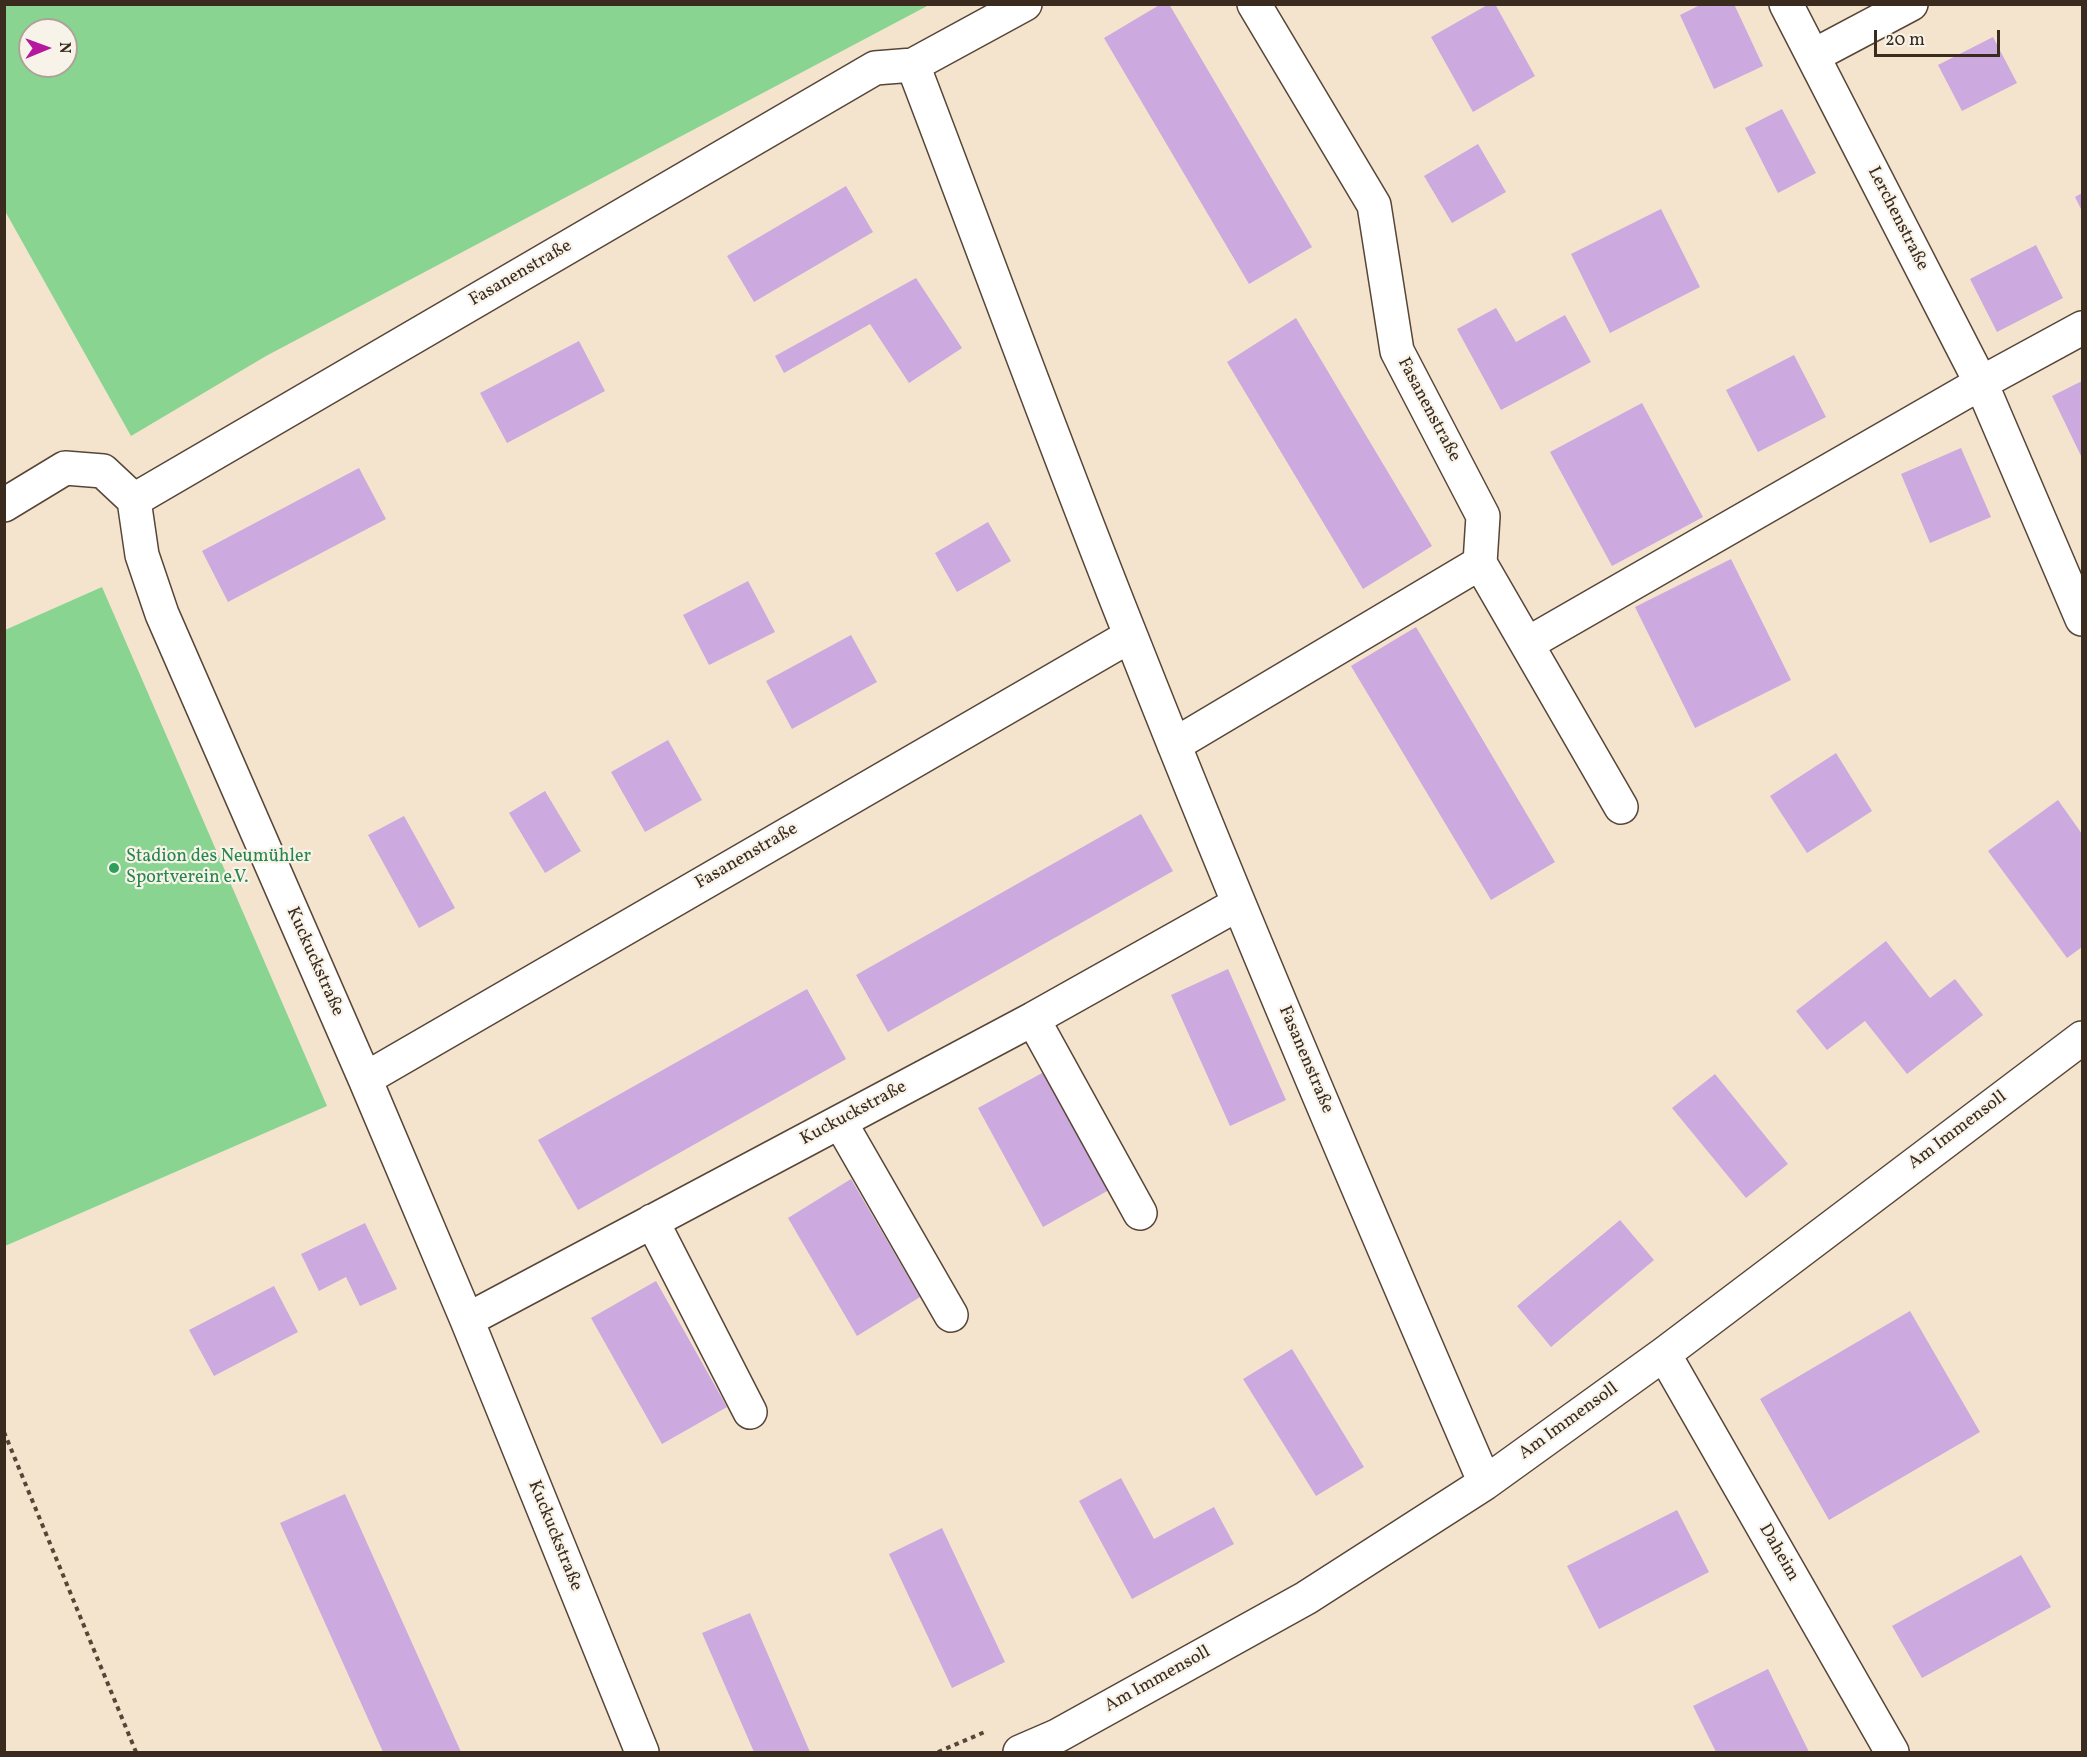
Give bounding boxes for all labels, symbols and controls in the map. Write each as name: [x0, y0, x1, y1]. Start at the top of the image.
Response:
north arrow: [18, 18, 78, 78]
scale bar: [1877, 18, 2003, 56]
text: 20 m: [1885, 28, 1925, 53]
text: N: [53, 42, 75, 54]
street label: Lerchenstraße: [1862, 163, 1932, 275]
street label: Fasanenstraße: [466, 236, 576, 312]
street label: Fasanenstraße: [1392, 354, 1464, 466]
street label: Fasanenstraße: [692, 819, 802, 895]
place label: Stadion des Neumühler Sportverein e.V.: [126, 847, 311, 890]
marker: Stadion des Neumühler Sportverein e.V.: [107, 861, 121, 875]
street label: Kuckuckstraße: [280, 904, 348, 1020]
street label: Fasanenstraße: [1273, 1003, 1337, 1117]
street label: Kuckuckstraße: [797, 1077, 911, 1151]
street label: Am Immensoll: [1905, 1087, 2011, 1175]
street label: Am Immensoll: [1515, 1379, 1623, 1465]
street label: Kuckuckstraße: [522, 1478, 586, 1594]
street label: Daheim: [1753, 1520, 1803, 1586]
street label: Am Immensoll: [1101, 1642, 1215, 1718]

